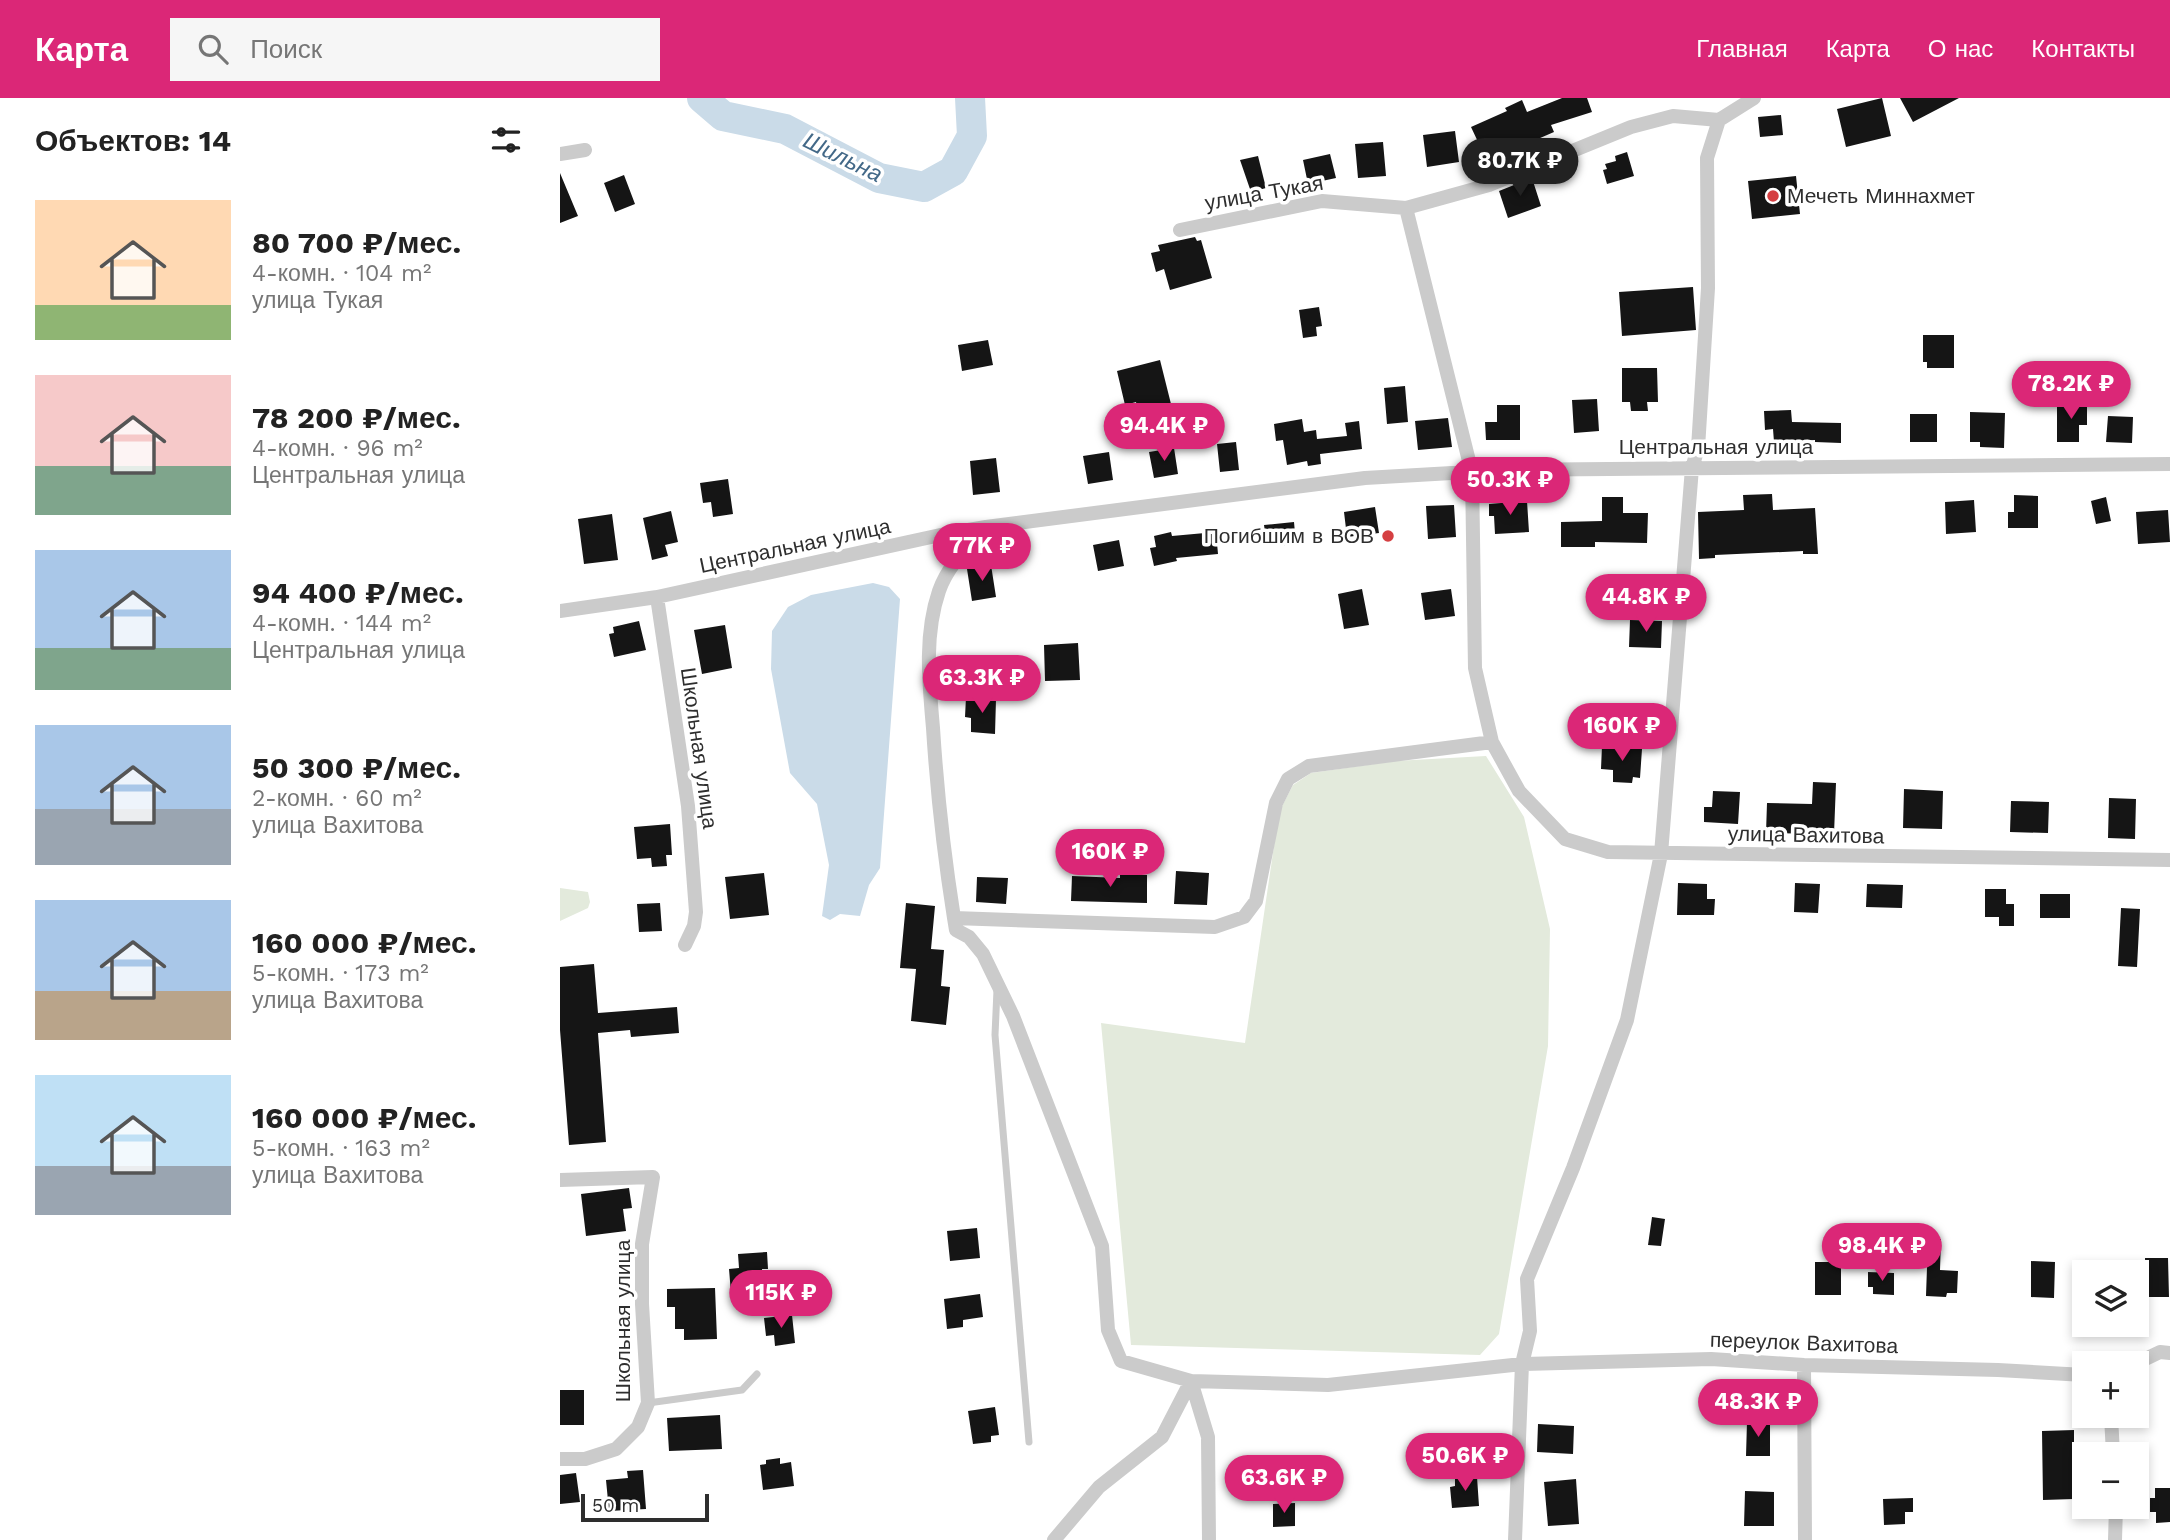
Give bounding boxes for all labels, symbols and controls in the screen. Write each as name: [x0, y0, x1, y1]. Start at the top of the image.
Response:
search box: [170, 18, 660, 81]
text: Карта: [35, 30, 128, 69]
icon: search: [194, 30, 232, 68]
text: Поиск: [250, 34, 322, 64]
text: Главная: [1696, 35, 1788, 63]
text: Карта: [1826, 35, 1890, 63]
text: О нас: [1928, 35, 1993, 63]
text: Контакты: [2031, 35, 2135, 63]
icon: filters: [487, 121, 525, 159]
text: Объектов: 14: [35, 123, 231, 158]
water label: Шильна: [799, 127, 887, 188]
pin: 80.7K ₽: [1455, 139, 1585, 198]
text: 80.7K ₽: [1477, 147, 1563, 174]
street label: улица Тукая: [1203, 170, 1325, 215]
place label: Мечеть Миннахмет: [1787, 183, 1975, 208]
marker: Мечеть Миннахмет: [1765, 188, 1781, 204]
text: 80 700 ₽/мес.: [252, 225, 461, 260]
icon: home: [91, 228, 175, 312]
text: 4-комн. · 104 m²: [252, 260, 431, 287]
text: улица Тукая: [252, 287, 383, 314]
pin: 78.2K ₽: [2006, 362, 2136, 421]
text: 78.2K ₽: [2028, 370, 2114, 397]
text: 78 200 ₽/мес.: [252, 400, 461, 435]
icon: home: [91, 403, 175, 487]
pin: 94.4K ₽: [1099, 404, 1229, 463]
text: 94.4K ₽: [1120, 412, 1208, 439]
street label: Центральная улица: [1619, 434, 1814, 459]
text: 4-комн. · 96 m²: [252, 435, 423, 462]
pin: 50.3K ₽: [1445, 458, 1575, 517]
text: Центральная улица: [252, 462, 465, 489]
text: 50.3K ₽: [1467, 466, 1553, 493]
street label: Центральная улица: [697, 513, 893, 578]
place label: Погибшим в ВОВ: [1204, 523, 1374, 548]
pin: 77K ₽: [933, 524, 1031, 583]
marker: Погибшим в ВОВ: [1380, 528, 1396, 544]
text: 77K ₽: [949, 532, 1015, 559]
pin: 44.8K ₽: [1581, 574, 1711, 634]
text: 94 400 ₽/мес.: [252, 575, 464, 610]
icon: home: [91, 578, 175, 662]
text: 44.8K ₽: [1602, 583, 1690, 610]
text: 4-комн. · 144 m²: [252, 610, 431, 637]
text: Центральная улица: [252, 637, 465, 664]
pin: 63.3K ₽: [917, 656, 1047, 715]
text: 63.3K ₽: [939, 664, 1025, 691]
street label: Школьная улица: [676, 666, 723, 831]
pin: 160K ₽: [1565, 704, 1679, 763]
text: 160K ₽: [1583, 712, 1661, 739]
text: 50 300 ₽/мес.: [252, 750, 461, 785]
icon: home: [91, 753, 175, 837]
text: 2-комн. · 60 m²: [252, 785, 422, 812]
text: улица Вахитова: [252, 812, 423, 839]
street label: улица Вахитова: [1728, 821, 1885, 848]
pin: 160K ₽: [1053, 830, 1167, 889]
text: 160K ₽: [1071, 838, 1149, 865]
text: 160 000 ₽/мес.: [252, 925, 476, 960]
icon: home: [91, 928, 175, 1012]
text: 5-комн. · 173 m²: [252, 960, 429, 987]
text: улица Вахитова: [252, 987, 423, 1014]
text: 160 000 ₽/мес.: [252, 1100, 476, 1135]
icon: home: [91, 1103, 175, 1187]
text: 5-комн. · 163 m²: [252, 1135, 430, 1162]
text: улица Вахитова: [252, 1162, 423, 1189]
pin: 98.4K ₽: [1817, 1224, 1947, 1283]
text: 98.4K ₽: [1838, 1232, 1926, 1259]
street label: Школьная улица: [610, 1239, 635, 1402]
map controls: [2072, 1260, 2149, 1519]
button: layers: [2072, 1260, 2149, 1337]
pin: 115K ₽: [724, 1270, 838, 1330]
text: 115K ₽: [745, 1279, 817, 1306]
street label: переулок Вахитова: [1709, 1327, 1899, 1358]
button: +: [2072, 1351, 2149, 1428]
pin: 48.3K ₽: [1693, 1380, 1823, 1439]
text: 48.3K ₽: [1714, 1388, 1802, 1415]
pin: 50.6K ₽: [1400, 1434, 1530, 1493]
text: 50.6K ₽: [1422, 1442, 1508, 1469]
button: −: [2072, 1442, 2149, 1519]
pin: 63.6K ₽: [1219, 1456, 1349, 1515]
text: 63.6K ₽: [1241, 1464, 1327, 1491]
scale bar: [581, 1491, 709, 1523]
text: 50 m: [592, 1494, 639, 1517]

